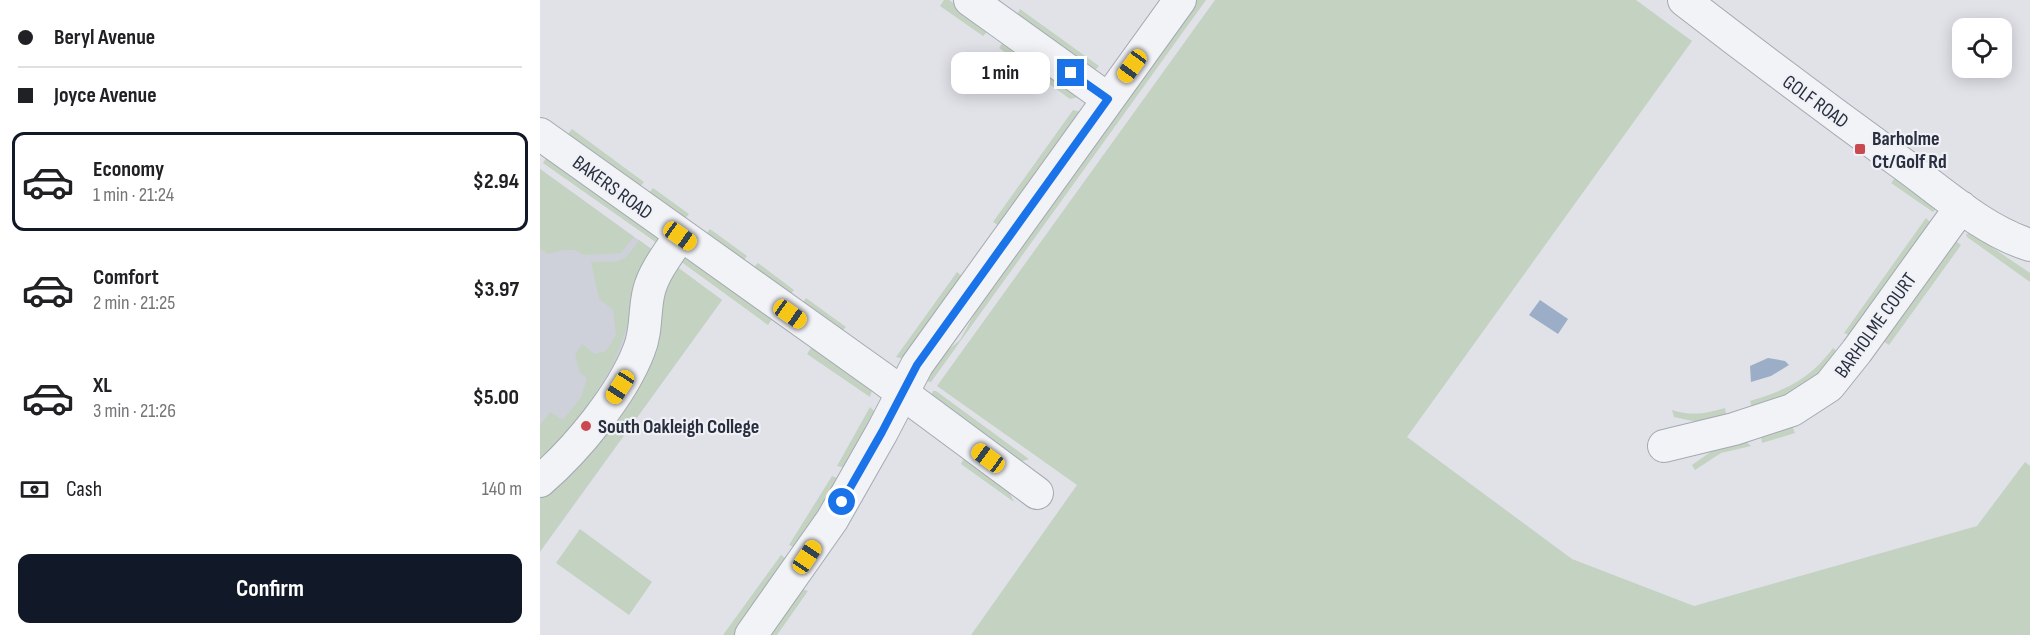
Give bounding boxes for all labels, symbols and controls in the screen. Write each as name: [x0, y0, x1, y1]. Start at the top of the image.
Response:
map controls: [1952, 18, 2012, 78]
button: locate: [1952, 18, 2012, 78]
text: Beryl Avenue: [54, 24, 155, 51]
car: [1114, 46, 1150, 86]
callout: 1 min: [951, 52, 1050, 94]
route end: [1057, 59, 1084, 86]
text: 1 min: [982, 61, 1019, 85]
street label: GOLF ROAD: [1778, 70, 1853, 134]
text: Joyce Avenue: [54, 82, 157, 109]
place label: Barholme Ct/Golf Rd: [1872, 127, 1947, 174]
marker: Barholme Ct/Golf Rd: [1853, 142, 1867, 156]
street label: BAKERS ROAD: [568, 151, 657, 225]
icon: car: [21, 155, 75, 209]
text: Economy: [93, 156, 164, 183]
text: $2.94: [473, 168, 519, 195]
text: 1 min · 21:24: [93, 183, 174, 207]
car: [660, 218, 700, 254]
icon: car: [21, 263, 75, 317]
text: Comfort: [93, 264, 159, 291]
street label: BARHOLME COURT: [1830, 268, 1922, 383]
text: $3.97: [473, 276, 519, 303]
text: 2 min · 21:25: [93, 291, 175, 315]
car: [770, 296, 810, 332]
car: [603, 367, 637, 407]
icon: car: [21, 371, 75, 425]
text: XL: [93, 372, 112, 399]
text: $5.00: [473, 384, 519, 411]
text: 3 min · 21:26: [93, 399, 176, 423]
place label: South Oakleigh College: [598, 415, 759, 439]
marker: South Oakleigh College: [579, 419, 593, 433]
car: [968, 440, 1008, 476]
icon: cash: [18, 473, 51, 506]
text: Cash: [66, 476, 102, 503]
text: 140 m: [482, 477, 522, 501]
route start: [828, 488, 855, 515]
car: [789, 537, 825, 577]
button: Confirm: [18, 554, 522, 623]

